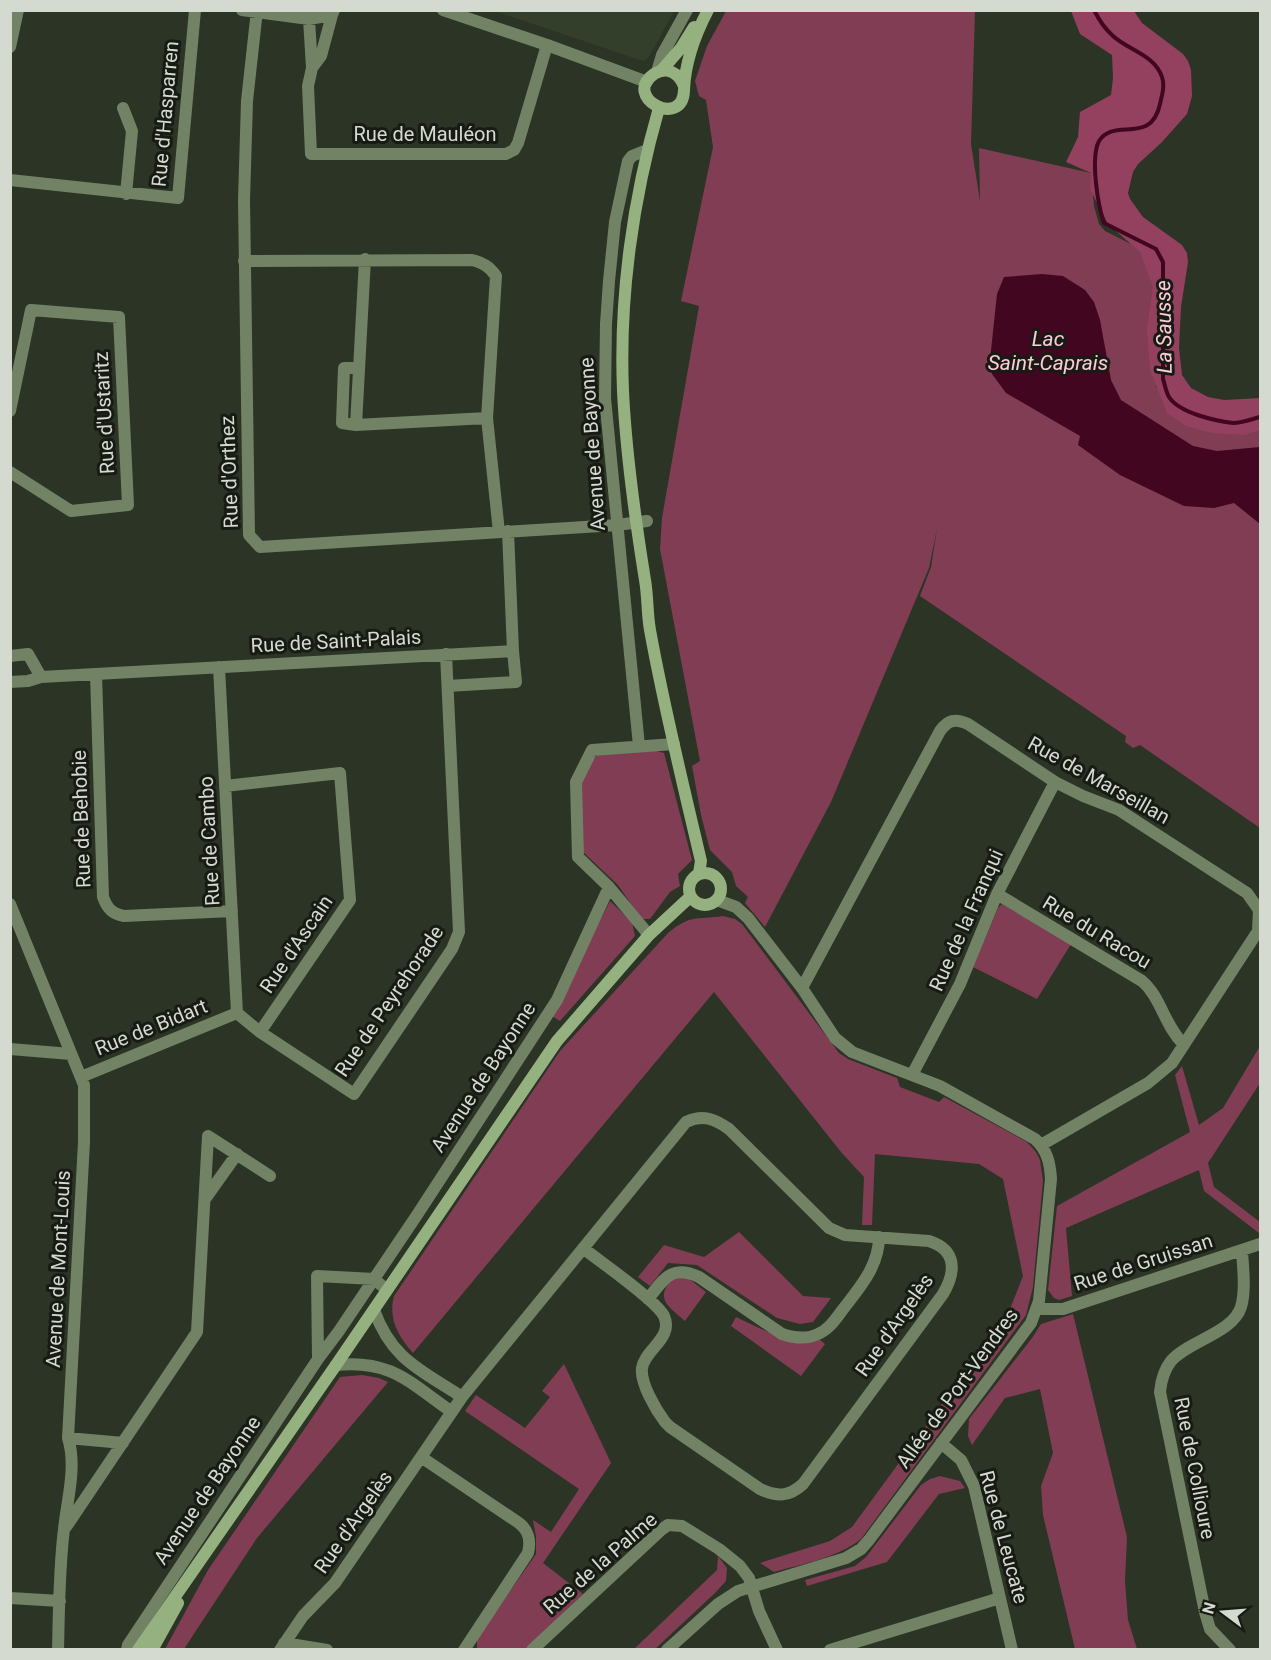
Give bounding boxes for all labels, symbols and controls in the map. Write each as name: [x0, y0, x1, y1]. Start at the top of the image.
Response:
street label: Rue d'Hasparren: [147, 40, 183, 188]
street label: Rue de Mauléon: [353, 122, 497, 146]
water label: La Sausse: [1151, 280, 1177, 374]
water label: Lac Saint-Caprais: [988, 327, 1108, 375]
street label: Rue d'Ustaritz: [89, 351, 119, 475]
street label: Avenue de Bayonne: [574, 356, 610, 532]
street label: Rue d'Orthez: [215, 415, 243, 529]
street label: Rue de Saint-Palais: [250, 625, 422, 657]
street label: Rue de Marseillan: [1024, 731, 1174, 829]
street label: Rue de Behobie: [67, 750, 95, 888]
street label: Rue de Cambo: [194, 776, 224, 906]
street label: Rue de la Franqui: [924, 845, 1008, 995]
street label: Rue d'Ascain: [254, 890, 338, 998]
street label: Rue du Racou: [1038, 890, 1156, 974]
street label: Rue de Peyrehorade: [330, 921, 448, 1081]
street label: Rue de Bidart: [91, 994, 211, 1060]
street label: Avenue de Bayonne: [426, 998, 540, 1156]
street label: Avenue de Mont-Louis: [41, 1170, 75, 1368]
street label: Rue de Gruissan: [1071, 1228, 1215, 1296]
street label: Rue d'Argelès: [850, 1269, 938, 1381]
street label: Allée de Port-Vendres: [891, 1303, 1023, 1473]
street label: Rue de Collioure: [1169, 1395, 1221, 1541]
street label: Avenue de Bayonne: [148, 1411, 266, 1569]
street label: Rue d'Argelès: [309, 1466, 397, 1578]
street label: Rue de Leucate: [975, 1468, 1033, 1606]
street label: Rue de la Palme: [538, 1507, 662, 1619]
north arrow: [1193, 1582, 1253, 1642]
text: N: [1198, 1600, 1220, 1616]

